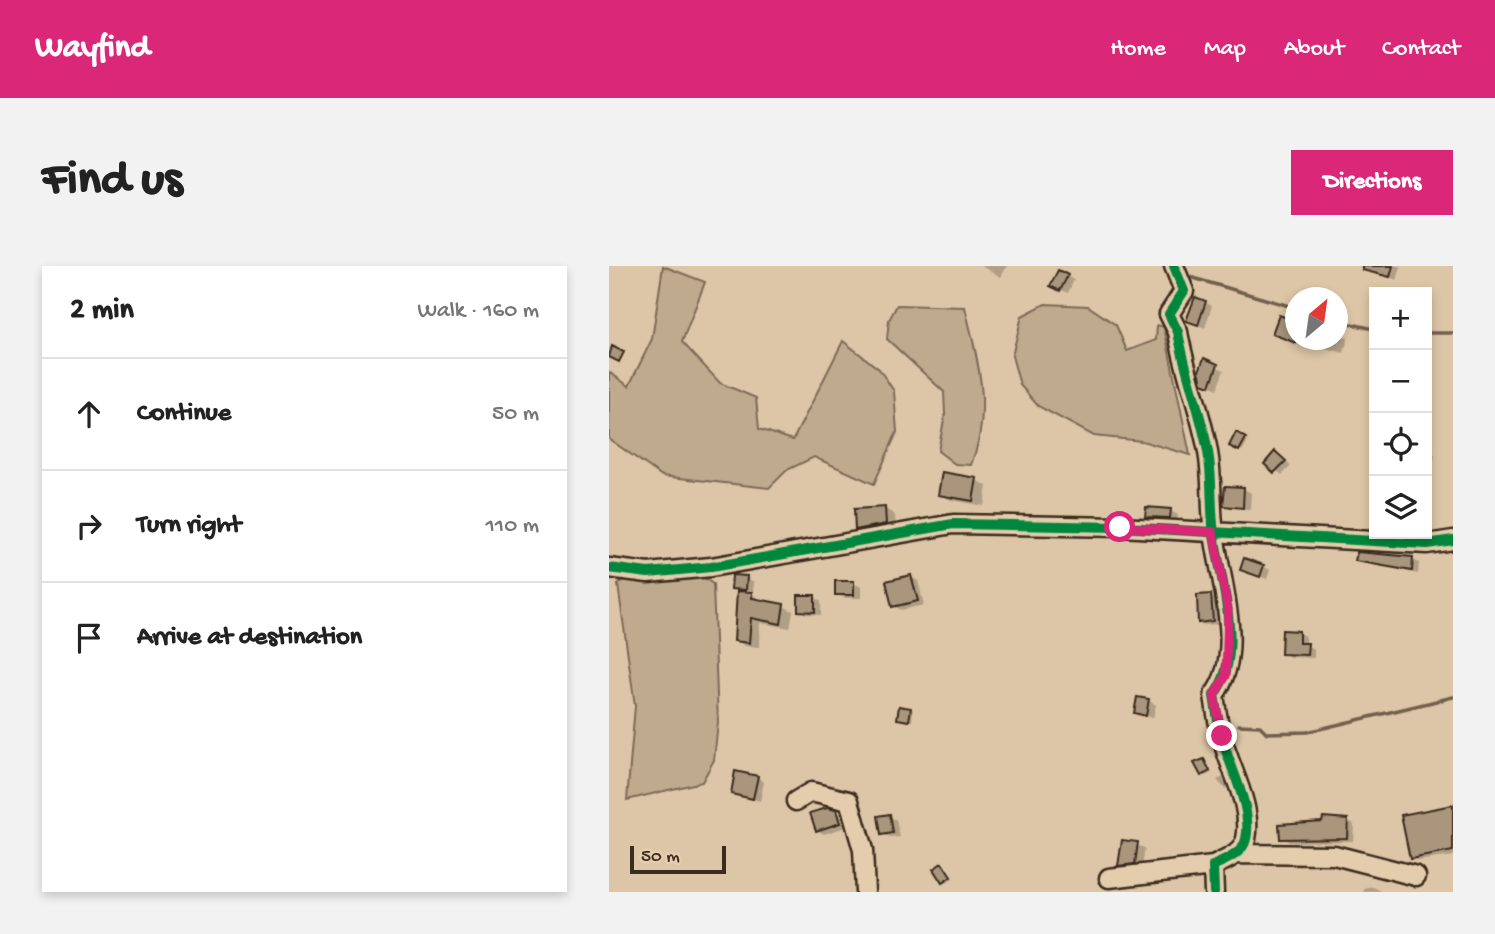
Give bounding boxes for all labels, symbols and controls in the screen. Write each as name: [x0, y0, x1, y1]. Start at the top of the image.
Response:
text: Wayfind: [35, 30, 150, 68]
text: Home: [1110, 35, 1166, 64]
text: Map: [1204, 35, 1246, 64]
text: About: [1284, 35, 1344, 64]
text: Contact: [1382, 35, 1460, 64]
button: Directions: [1291, 150, 1453, 215]
text: Find us: [42, 153, 182, 211]
north arrow: [1285, 287, 1348, 350]
map controls: [1369, 287, 1432, 539]
button: +: [1369, 287, 1432, 350]
text: 2 min: [70, 294, 134, 329]
text: Walk · 160 m: [417, 298, 539, 325]
button: −: [1369, 350, 1432, 413]
icon: ahead: [70, 395, 108, 433]
text: Continue: [137, 399, 231, 430]
text: 50 m: [492, 401, 539, 428]
button: locate: [1369, 413, 1432, 476]
button: layers: [1369, 476, 1432, 539]
icon: right: [70, 507, 108, 545]
text: Turn right: [137, 511, 241, 542]
route start: [1104, 511, 1135, 542]
text: 110 m: [486, 513, 539, 540]
icon: arrive: [70, 619, 108, 657]
text: Arrive at destination: [137, 623, 362, 654]
route end: [1206, 720, 1237, 751]
scale bar: [630, 843, 726, 875]
text: 50 m: [641, 846, 680, 869]

